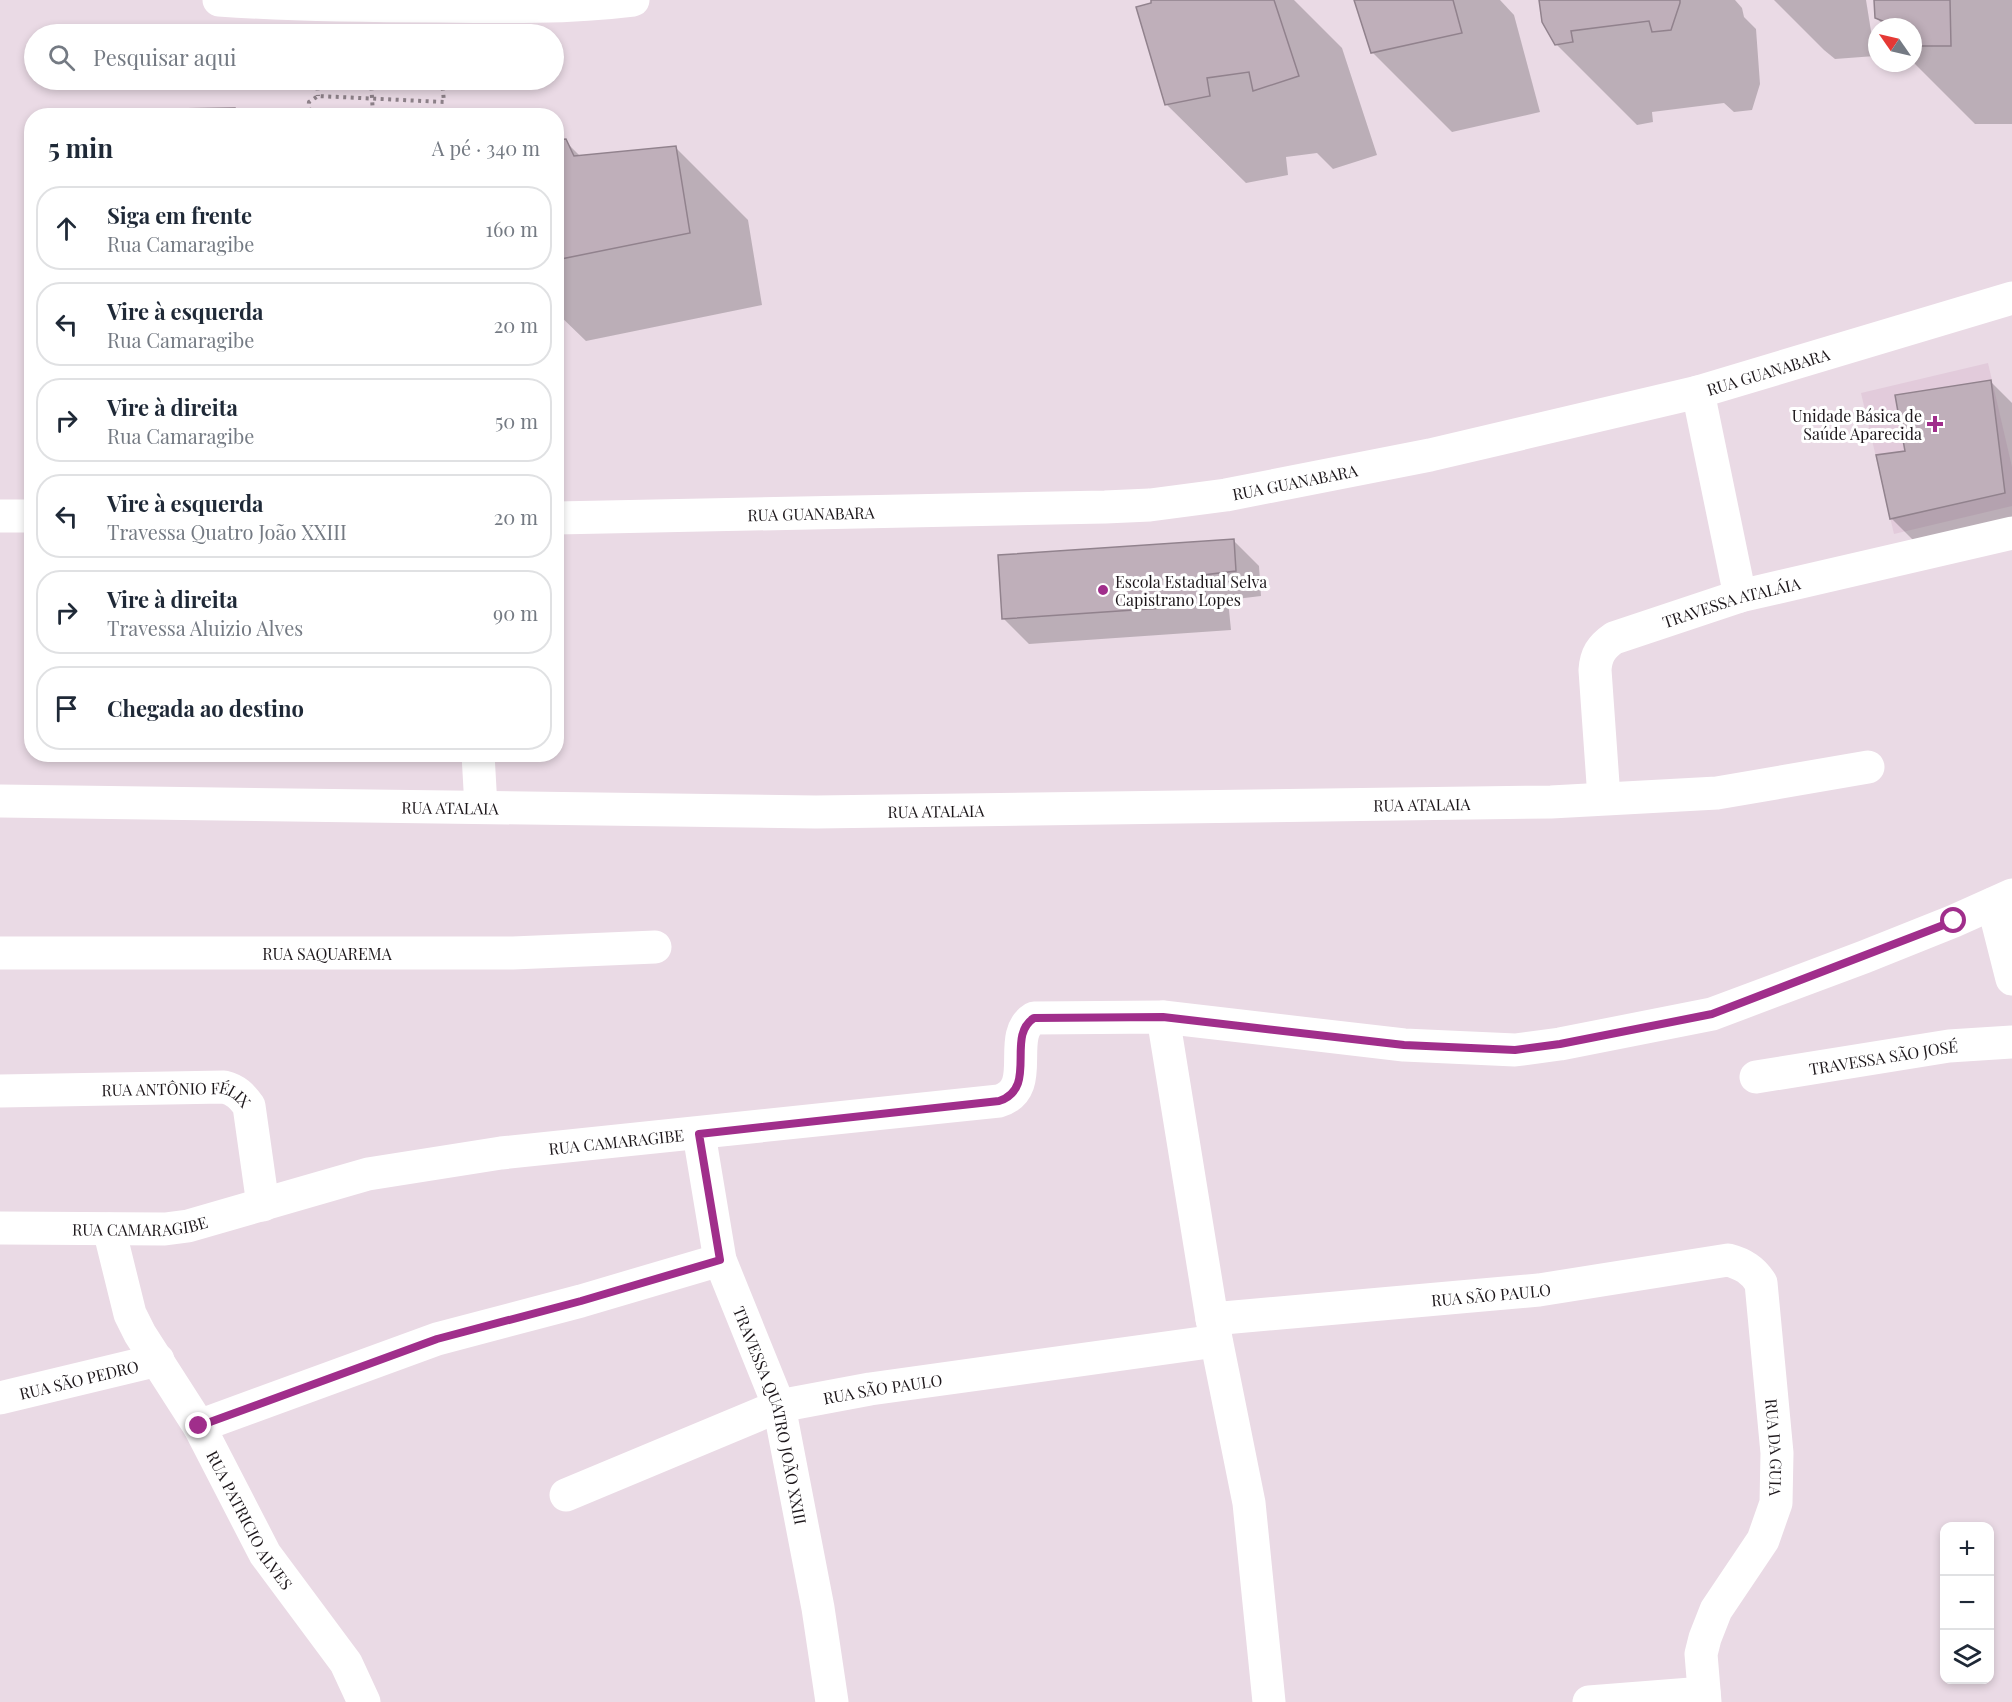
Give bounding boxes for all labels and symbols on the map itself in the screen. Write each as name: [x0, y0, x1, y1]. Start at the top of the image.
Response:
north arrow: [1868, 18, 1922, 72]
street label: RUA GUANABARA: [1704, 342, 1833, 399]
place label: Unidade Básica de Saúde Aparecida: [1792, 405, 1922, 444]
marker: Unidade Básica de Saúde Aparecida: [1926, 415, 1944, 433]
street label: RUA GUANABARA: [1230, 459, 1360, 504]
street label: RUA GUANABARA: [747, 501, 876, 525]
place label: Escola Estadual Selva Capistrano Lopes: [1115, 571, 1267, 610]
street label: TRAVESSA ATALÁIA: [1659, 572, 1803, 632]
marker: Escola Estadual Selva Capistrano Lopes: [1096, 583, 1110, 597]
street label: RUA ATALAIA: [1373, 793, 1472, 815]
street label: RUA ATALAIA: [401, 796, 500, 818]
street label: RUA ATALAIA: [887, 799, 986, 822]
route start: [1940, 907, 1966, 933]
street label: RUA SAQUAREMA: [262, 943, 393, 964]
street label: TRAVESSA SÃO JOSÉ: [1807, 1035, 1958, 1079]
street label: RUA ANTÔNIO FÉLIX: [101, 1076, 257, 1112]
street label: RUA CAMARAGIBE: [547, 1123, 685, 1158]
street label: RUA CAMARAGIBE: [72, 1210, 210, 1240]
street label: RUA SÃO PAULO: [1430, 1278, 1552, 1310]
street label: TRAVESSA QUATRO JOÃO XXIII: [729, 1303, 812, 1526]
street label: RUA SÃO PEDRO: [17, 1355, 141, 1404]
street label: RUA SÃO PAULO: [821, 1369, 944, 1408]
street label: RUA DA GUIA: [1761, 1398, 1788, 1497]
route end: [185, 1412, 211, 1438]
street label: RUA PATRICIO ALVES: [203, 1447, 298, 1593]

